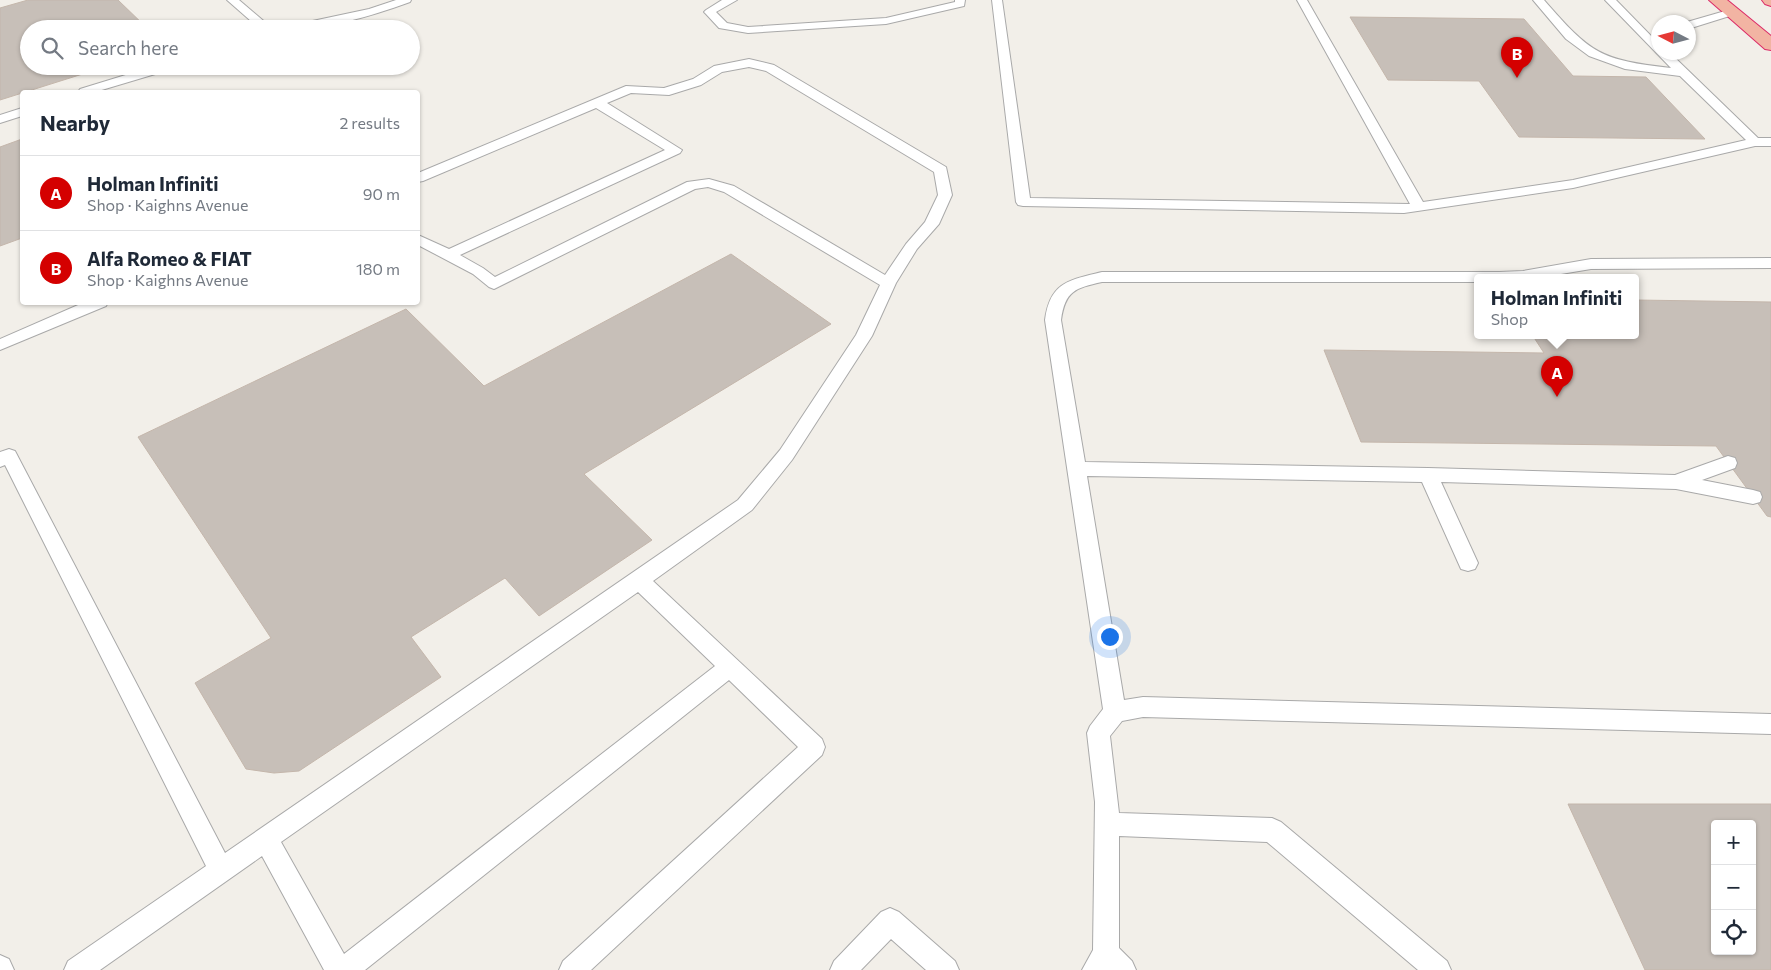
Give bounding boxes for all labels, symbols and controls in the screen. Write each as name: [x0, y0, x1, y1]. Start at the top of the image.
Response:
north arrow: [1651, 15, 1696, 60]
search box: [20, 20, 420, 75]
icon: search: [38, 34, 66, 62]
text: Search here: [78, 36, 178, 59]
pin: B: [1501, 37, 1533, 78]
text: Nearby: [40, 110, 110, 135]
text: 2 results: [339, 113, 400, 132]
text: Holman Infiniti: [87, 172, 219, 195]
text: A: [50, 184, 62, 203]
text: 90 m: [363, 184, 400, 203]
text: Shop · Kaighns Avenue: [87, 195, 248, 214]
text: Alfa Romeo & FIAT: [87, 247, 252, 270]
text: B: [51, 259, 61, 278]
text: 180 m: [356, 259, 400, 278]
text: Shop · Kaighns Avenue: [87, 270, 248, 289]
popup: [1474, 274, 1639, 339]
text: Holman Infiniti: [1491, 286, 1622, 309]
text: Shop: [1491, 309, 1528, 328]
pin: A: [1541, 356, 1573, 397]
your location: [1097, 624, 1123, 650]
map controls: [1711, 820, 1756, 955]
button: +: [1711, 820, 1756, 865]
button: −: [1711, 865, 1756, 910]
button: locate: [1711, 910, 1756, 955]

